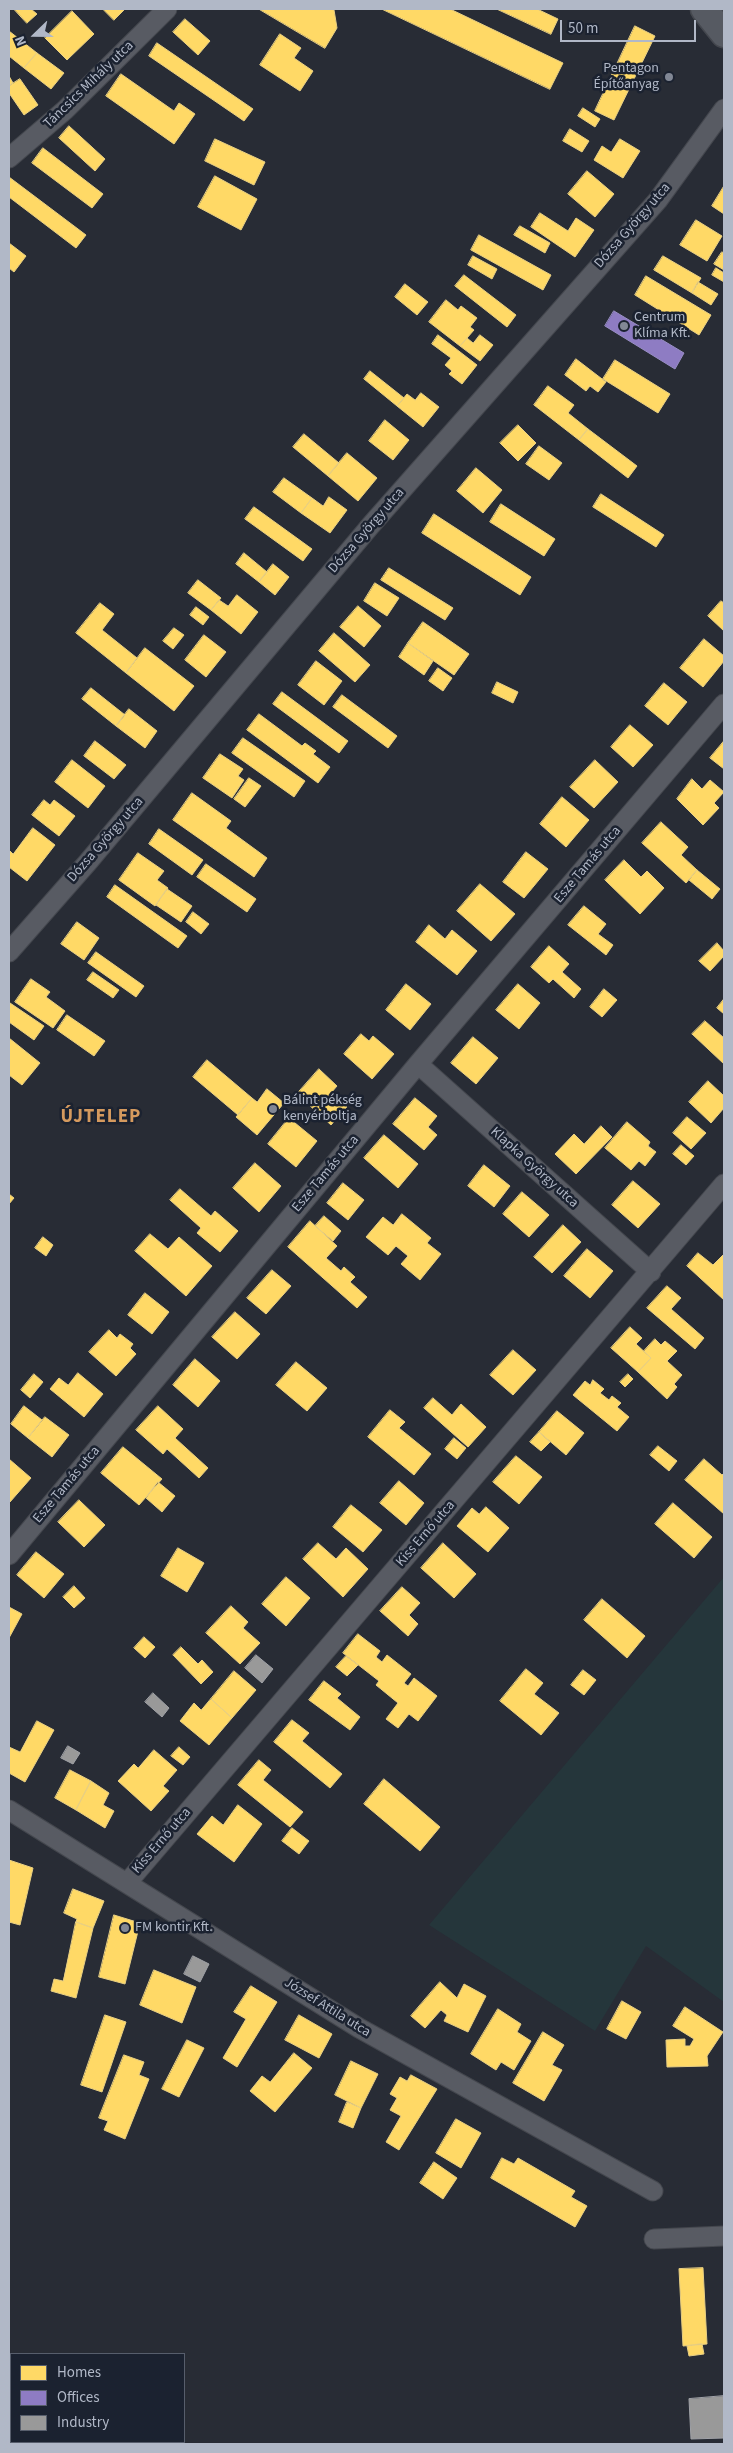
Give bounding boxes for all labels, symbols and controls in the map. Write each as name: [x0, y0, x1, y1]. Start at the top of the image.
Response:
north arrow: [10, 10, 60, 60]
scale bar: [563, 10, 699, 42]
text: 50 m: [568, 18, 598, 39]
text: N: [10, 33, 32, 49]
street label: Táncsics Mihály utca: [41, 38, 137, 132]
place label: Pentagon Építőanyag: [593, 61, 659, 94]
marker: Pentagon Építőanyag: [663, 71, 675, 83]
street label: Dózsa György utca: [591, 180, 675, 272]
place label: Centrum Klíma Kft.: [634, 310, 691, 342]
marker: Centrum Klíma Kft.: [618, 320, 630, 332]
street label: Dózsa György utca: [325, 485, 409, 577]
street label: Dózsa György utca: [64, 794, 148, 886]
street label: Esze Tamás utca: [551, 823, 625, 907]
place label: Bálint pékség kenyérboltja: [283, 1093, 362, 1126]
marker: Bálint pékség kenyérboltja: [267, 1103, 279, 1115]
district label: ÚJTELEP: [60, 1107, 142, 1129]
street label: Klapka György utca: [487, 1124, 581, 1212]
street label: Esze Tamás utca: [289, 1132, 363, 1216]
street label: Esze Tamás utca: [30, 1443, 104, 1527]
street label: Kiss Ernő utca: [393, 1498, 459, 1570]
street label: Kiss Ernő utca: [129, 1805, 195, 1877]
place label: FM kontir Kft.: [135, 1920, 213, 1936]
marker: FM kontir Kft.: [119, 1922, 131, 1934]
street label: József Attila utca: [281, 1975, 373, 2041]
legend: [10, 2353, 185, 2443]
text: Homes: [57, 2362, 101, 2383]
text: Offices: [57, 2387, 100, 2408]
text: Industry: [57, 2412, 109, 2433]

